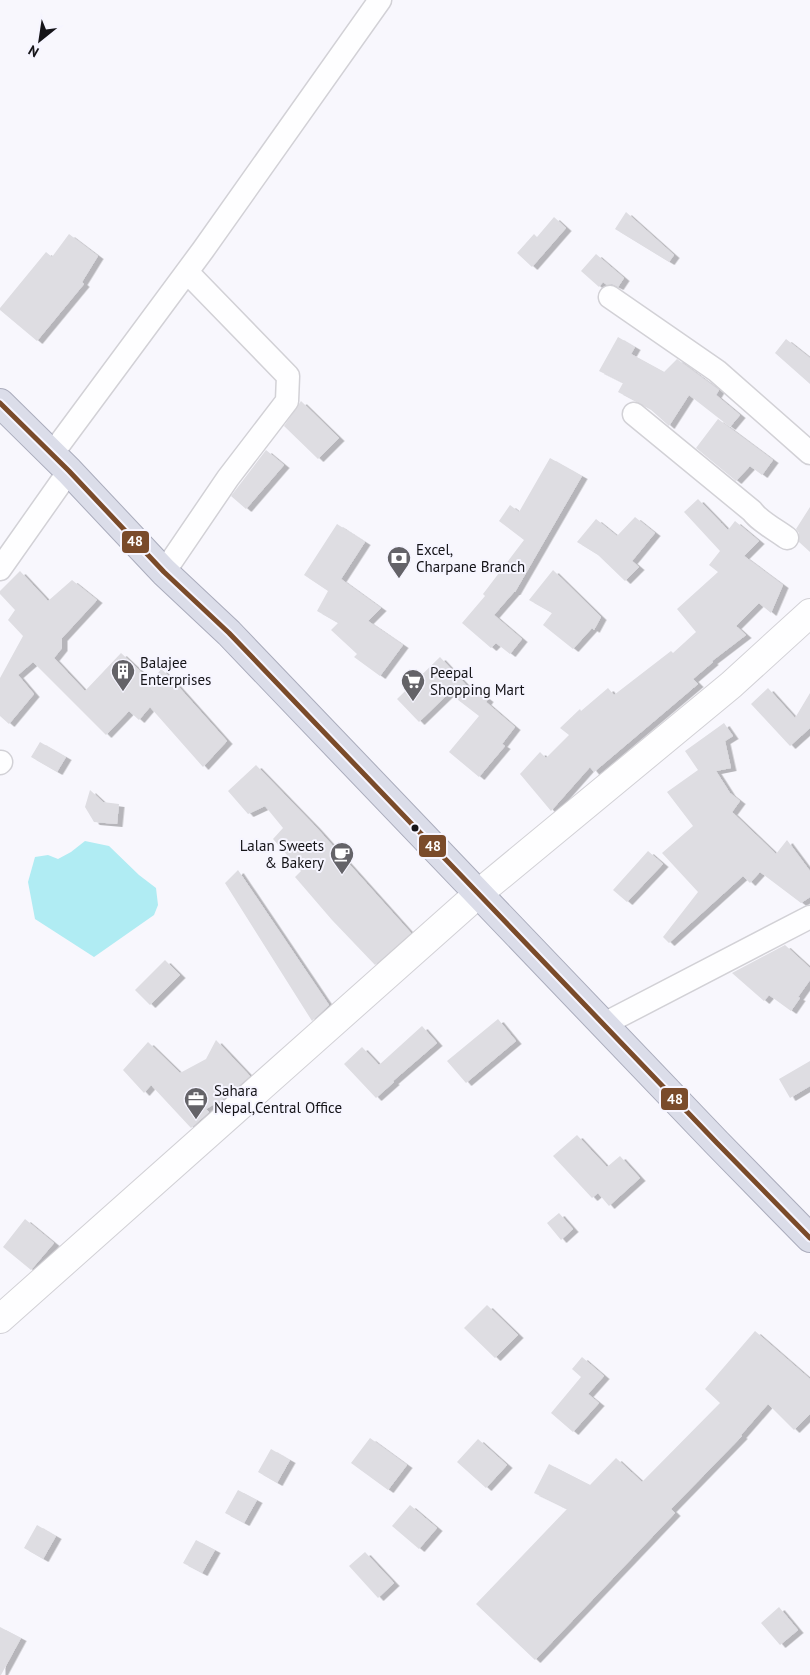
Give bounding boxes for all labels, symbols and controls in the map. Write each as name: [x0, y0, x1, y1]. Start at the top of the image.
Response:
north arrow: [15, 15, 65, 65]
text: N: [25, 41, 42, 61]
line badge: 48: [121, 530, 150, 554]
text: 48: [127, 532, 143, 550]
place label: Excel, Charpane Branch: [416, 540, 525, 576]
bank icon: Excel, Charpane Branch: [386, 545, 412, 579]
place label: Balajee Enterprises: [140, 653, 211, 689]
building icon: Balajee Enterprises: [110, 658, 136, 692]
place label: Peepal Shopping Mart: [430, 663, 525, 699]
supermarket icon: Peepal Shopping Mart: [400, 668, 426, 702]
unlabelled marker: [410, 823, 420, 833]
line badge: 48: [418, 834, 447, 858]
place label: Lalan Sweets & Bakery: [240, 836, 324, 872]
text: 48: [425, 837, 441, 855]
cafe icon: Lalan Sweets & Bakery: [329, 841, 355, 875]
place label: Sahara Nepal,Central Office: [214, 1081, 342, 1117]
office icon: Sahara Nepal,Central Office: [183, 1086, 209, 1120]
line badge: 48: [660, 1087, 689, 1111]
text: 48: [667, 1090, 683, 1108]

